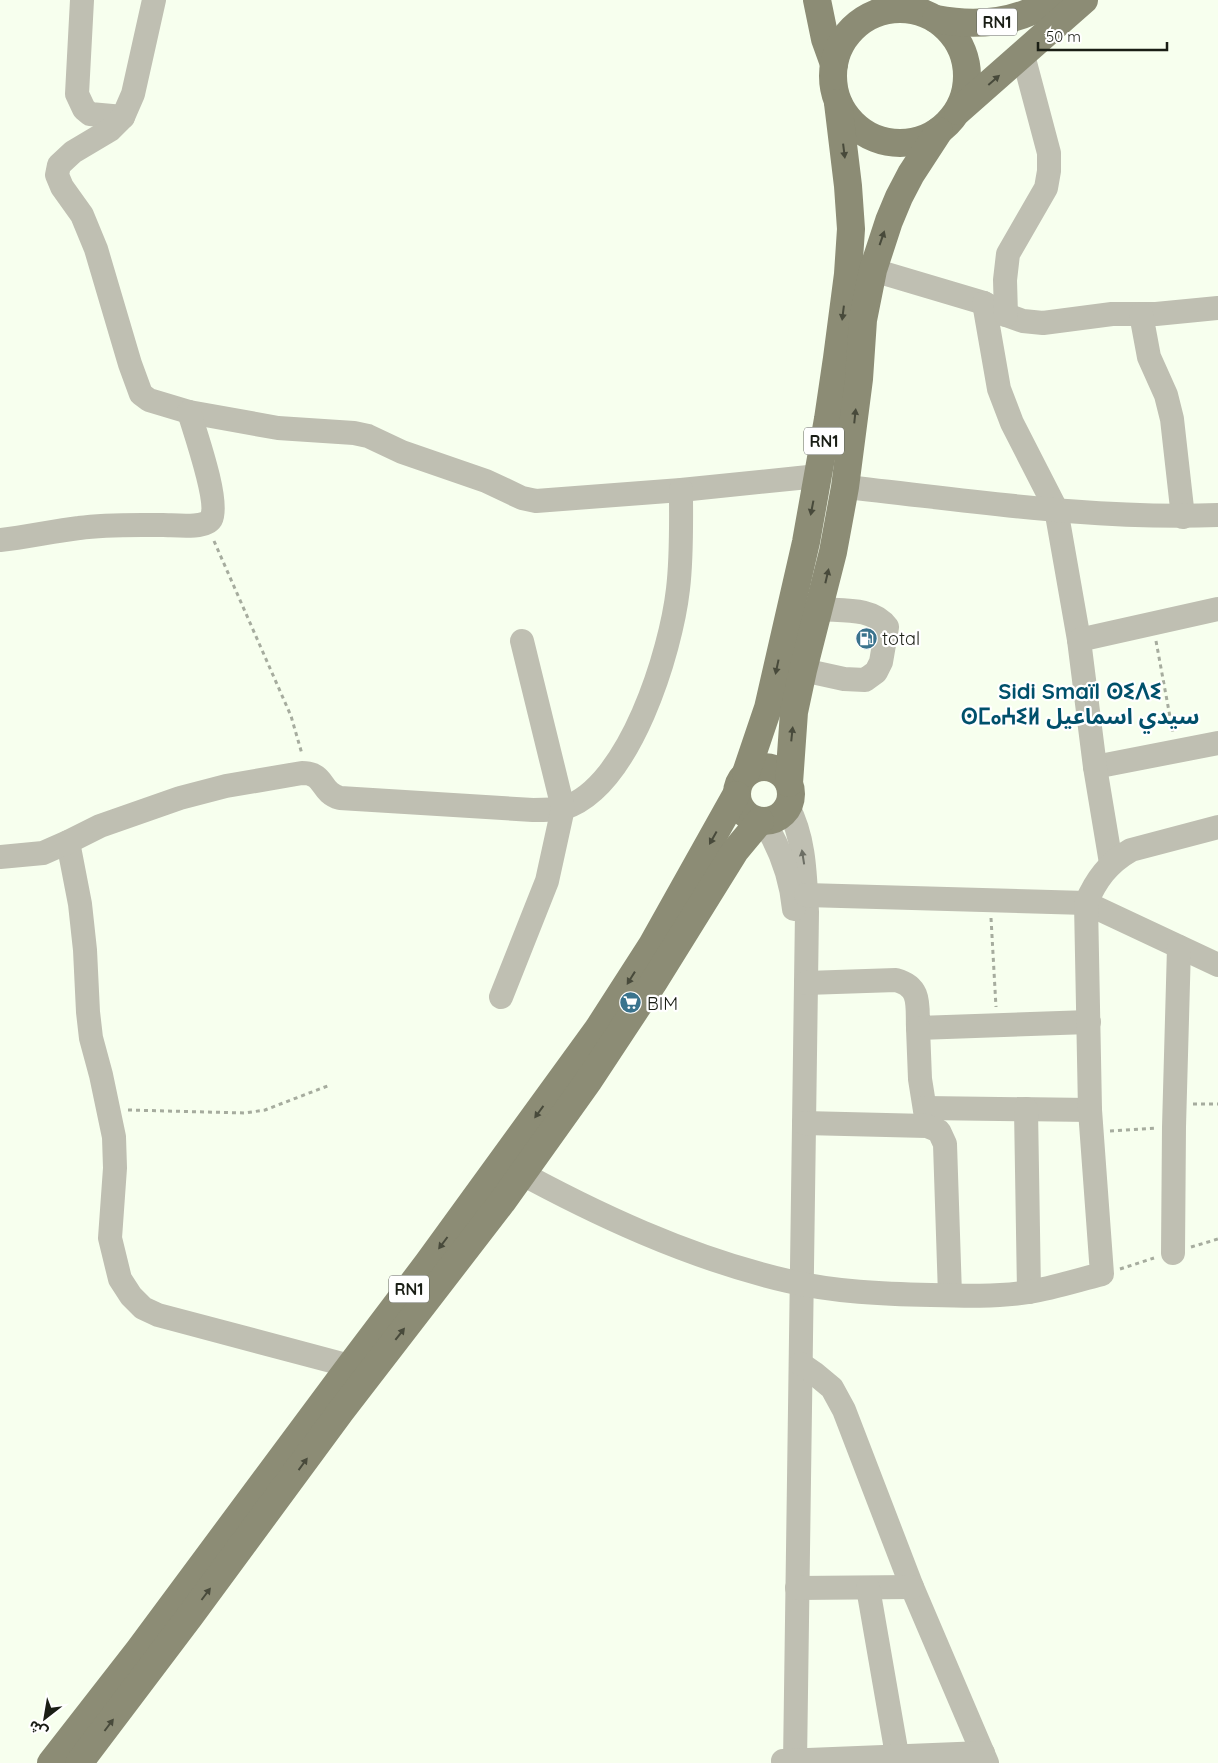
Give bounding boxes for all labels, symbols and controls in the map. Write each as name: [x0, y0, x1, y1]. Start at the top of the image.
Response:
road number: RN1: [977, 8, 1017, 36]
scale bar: [1038, 20, 1167, 52]
text: 50 m: [1046, 27, 1081, 46]
one-way arrow: [987, 75, 1000, 86]
one-way arrow: [840, 144, 848, 160]
one-way arrow: [879, 231, 887, 246]
one-way arrow: [838, 305, 846, 321]
one-way arrow: [851, 407, 859, 423]
road number: RN1: [804, 428, 844, 454]
one-way arrow: [808, 500, 816, 516]
one-way arrow: [823, 568, 831, 583]
fuel station icon: total: [854, 626, 878, 650]
place label: total: [882, 627, 920, 650]
one-way arrow: [773, 659, 781, 674]
district label: Sidi Smaïl ⵙⵉⴷⵉ ⵙⵎⴰⵄⵉⵍ سيدي اسماعيل: [961, 677, 1199, 734]
one-way arrow: [788, 726, 796, 742]
one-way arrow: [708, 831, 717, 844]
one-way arrow: [798, 849, 806, 865]
one-way arrow: [627, 972, 636, 985]
supermarket icon: BIM: [619, 991, 643, 1015]
place label: BIM: [647, 992, 678, 1015]
one-way arrow: [534, 1105, 544, 1119]
one-way arrow: [438, 1236, 449, 1249]
road number: RN1: [389, 1276, 429, 1302]
one-way arrow: [395, 1328, 406, 1341]
one-way arrow: [297, 1458, 308, 1471]
one-way arrow: [201, 1587, 211, 1601]
north arrow: [20, 1693, 70, 1743]
text: ش: [25, 1716, 51, 1742]
one-way arrow: [104, 1718, 114, 1732]

